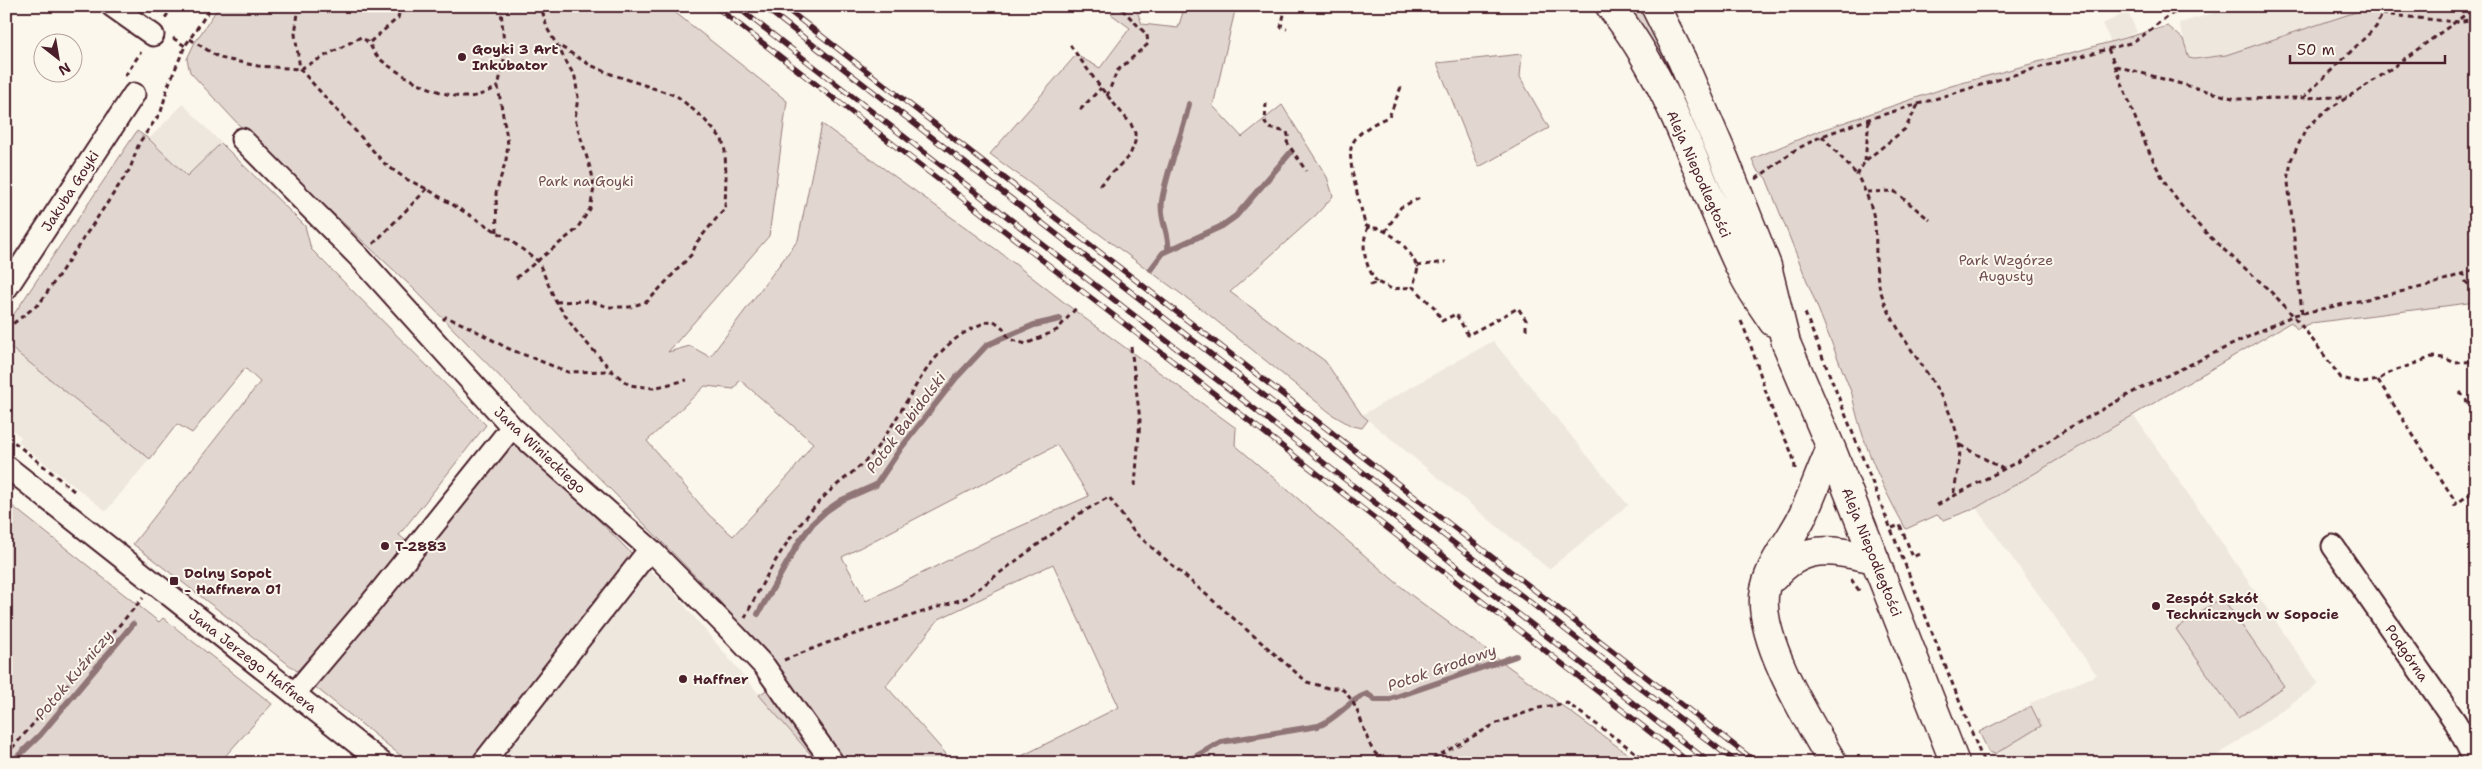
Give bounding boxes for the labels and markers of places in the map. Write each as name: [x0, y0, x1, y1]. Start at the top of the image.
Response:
place label: Goyki 3 Art Inkubator: [472, 40, 558, 74]
marker: Goyki 3 Art Inkubator: [456, 51, 468, 63]
place label: T-2883: [395, 537, 447, 555]
marker: T-2883: [379, 540, 391, 552]
place label: Dolny Sopot - Haffnera 01: [184, 564, 281, 598]
marker: Dolny Sopot - Haffnera 01: [168, 575, 180, 587]
place label: Zespół Szkół Technicznych w Sopocie: [2166, 589, 2339, 623]
marker: Zespół Szkół Technicznych w Sopocie: [2150, 600, 2162, 612]
place label: Haffner: [693, 670, 749, 688]
marker: Haffner: [677, 673, 689, 685]

